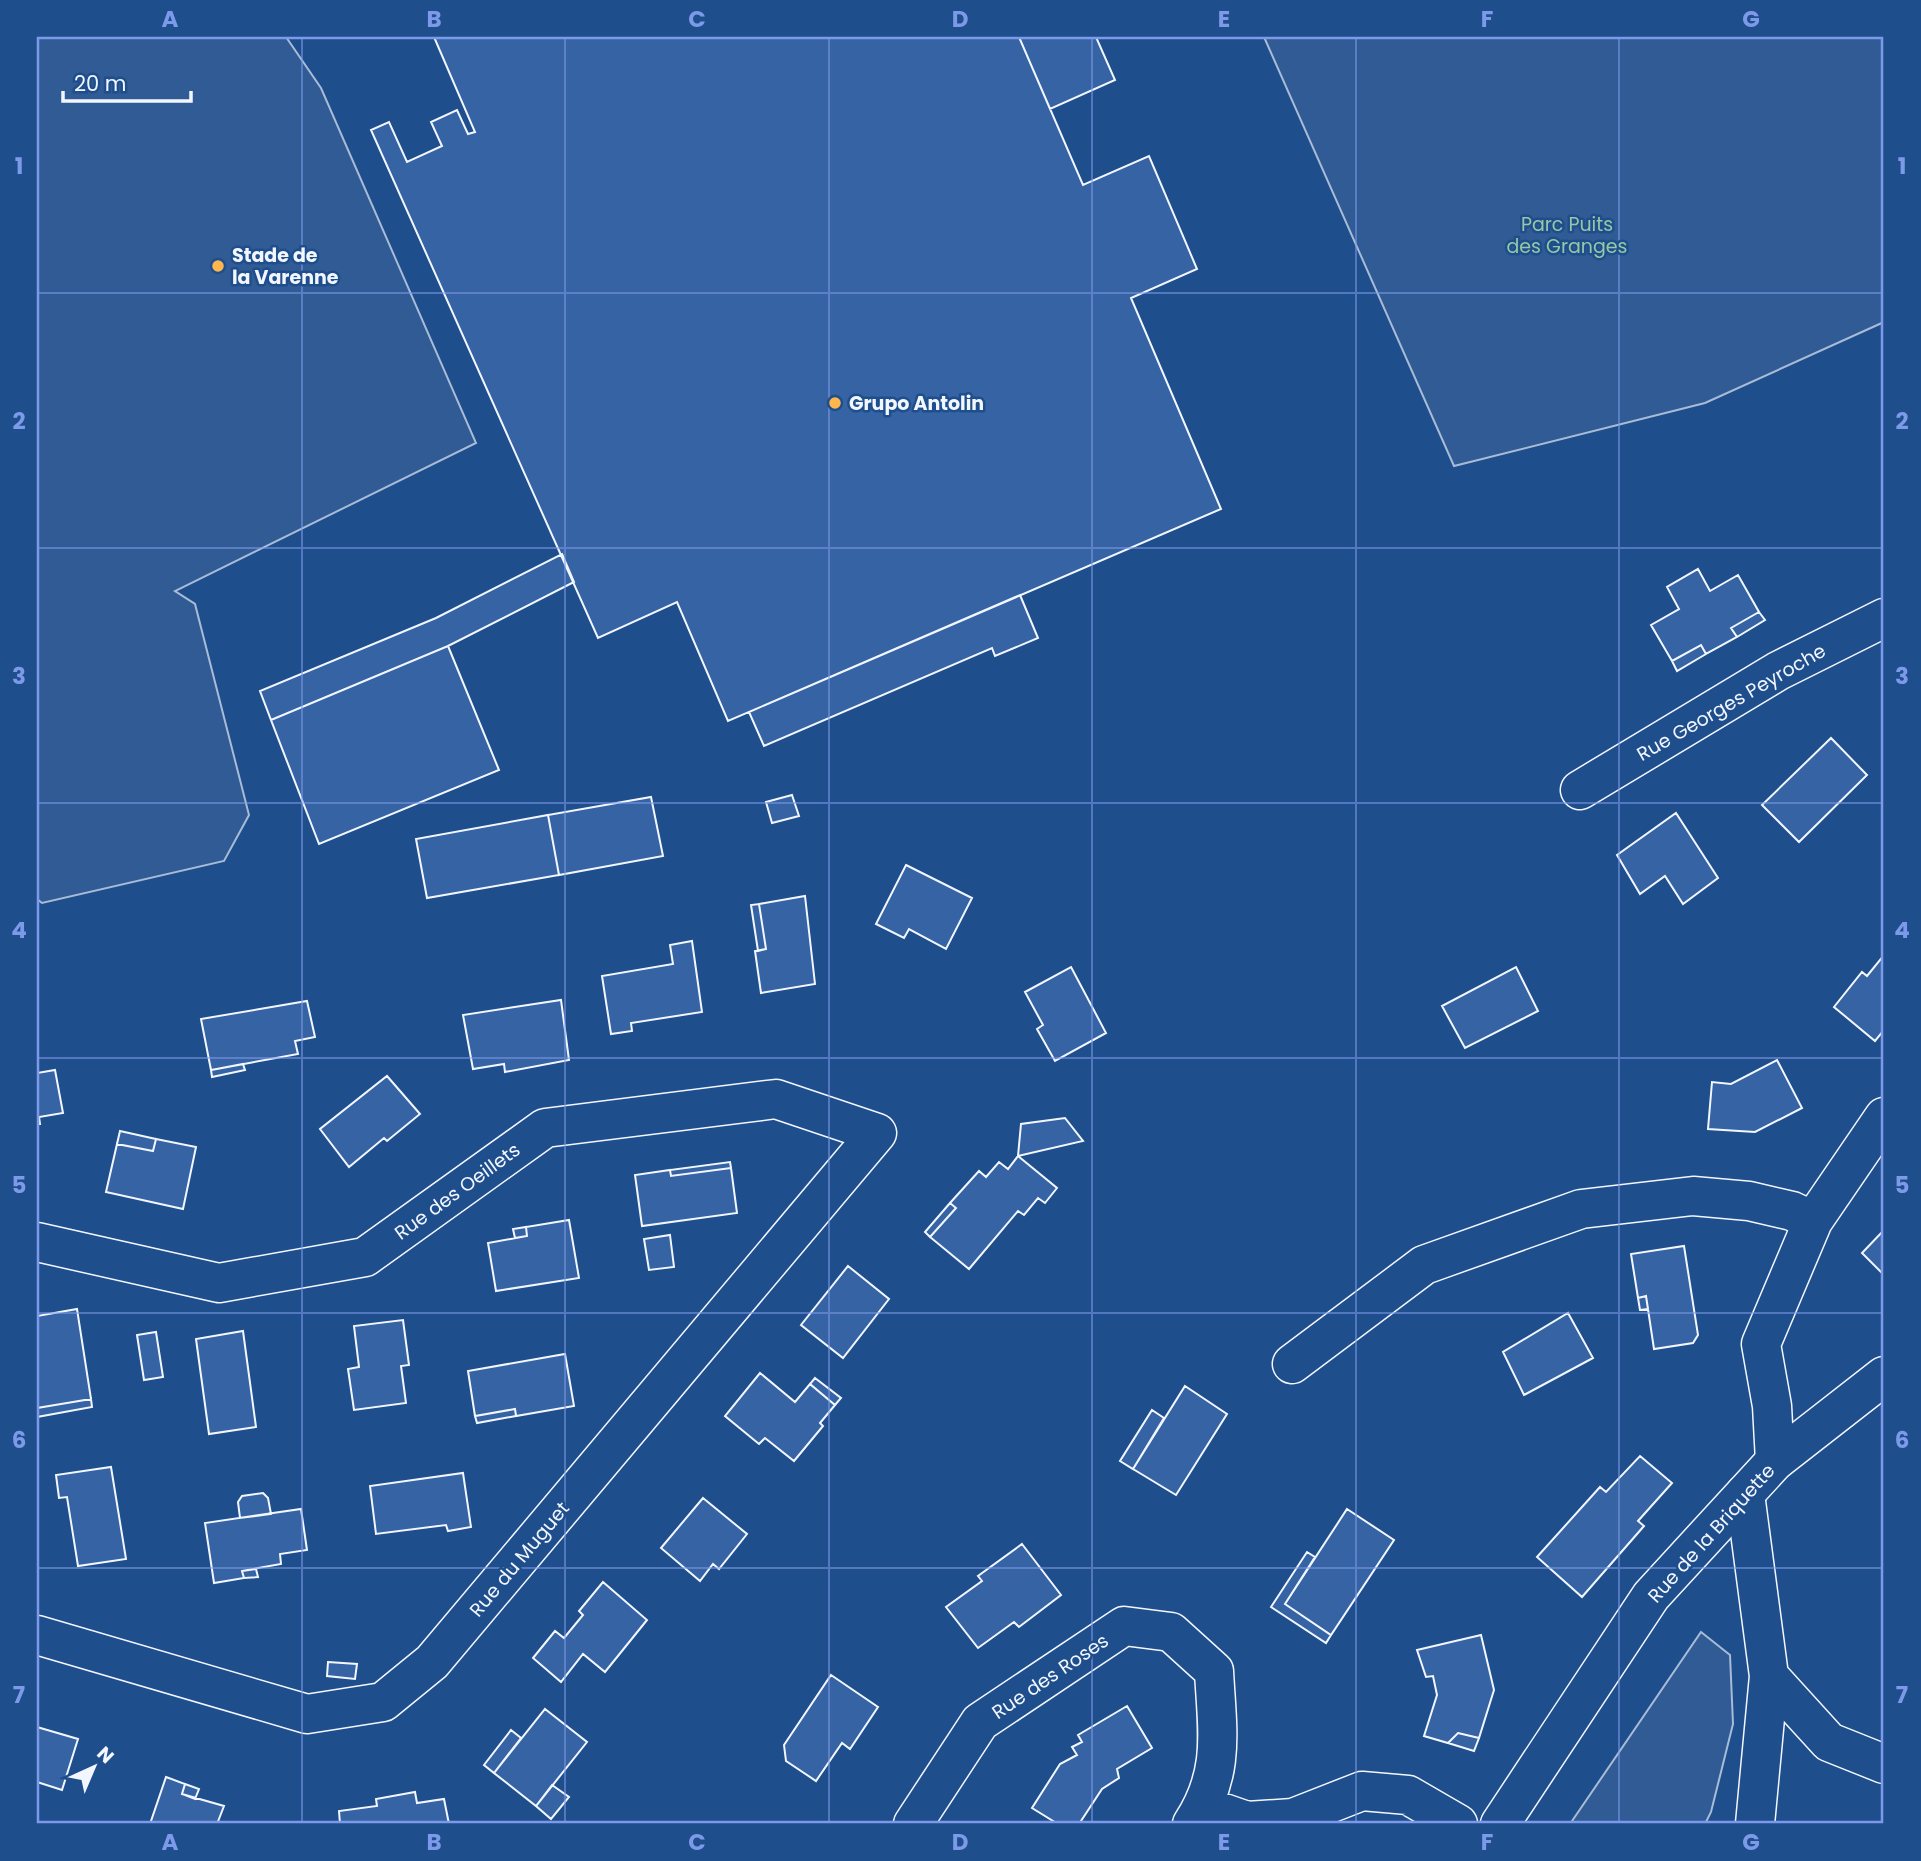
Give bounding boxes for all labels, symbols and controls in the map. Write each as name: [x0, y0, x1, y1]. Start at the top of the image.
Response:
text: A: [162, 3, 179, 35]
text: B: [426, 3, 442, 35]
text: C: [688, 3, 706, 35]
text: D: [952, 3, 968, 35]
text: E: [1218, 3, 1230, 35]
text: F: [1481, 3, 1493, 35]
text: G: [1742, 3, 1760, 35]
scale bar: [63, 60, 191, 104]
text: 20 m: [74, 69, 127, 98]
text: 1: [15, 150, 23, 182]
text: 1: [1898, 150, 1906, 182]
park label: Parc Puits des Granges: [1506, 211, 1628, 260]
place label: Stade de la Varenne: [232, 242, 339, 291]
marker: Stade de la Varenne: [210, 258, 226, 274]
place label: Grupo Antolin: [849, 390, 984, 417]
marker: Grupo Antolin: [827, 395, 843, 411]
text: 2: [12, 405, 26, 437]
text: 2: [1895, 405, 1909, 437]
street label: Rue Georges Peyroche: [1632, 637, 1831, 768]
text: 3: [12, 660, 26, 692]
text: 3: [1895, 660, 1909, 692]
text: 4: [11, 914, 27, 946]
text: 4: [1894, 914, 1910, 946]
street label: Rue des Oeillets: [389, 1137, 526, 1246]
text: 5: [12, 1169, 26, 1201]
text: 5: [1895, 1169, 1909, 1201]
text: 6: [12, 1424, 26, 1456]
text: 6: [1895, 1424, 1909, 1456]
street label: Rue de la Briquette: [1642, 1458, 1781, 1609]
street label: Rue du Muguet: [463, 1496, 576, 1623]
street label: Rue des Roses: [987, 1627, 1114, 1725]
text: 7: [13, 1679, 25, 1711]
text: 7: [1896, 1679, 1908, 1711]
north arrow: [60, 1731, 130, 1801]
text: N: [91, 1740, 120, 1770]
text: A: [162, 1826, 179, 1858]
text: B: [426, 1826, 442, 1858]
text: C: [688, 1826, 706, 1858]
text: D: [952, 1826, 968, 1858]
text: E: [1218, 1826, 1230, 1858]
text: F: [1481, 1826, 1493, 1858]
text: G: [1742, 1826, 1760, 1858]

